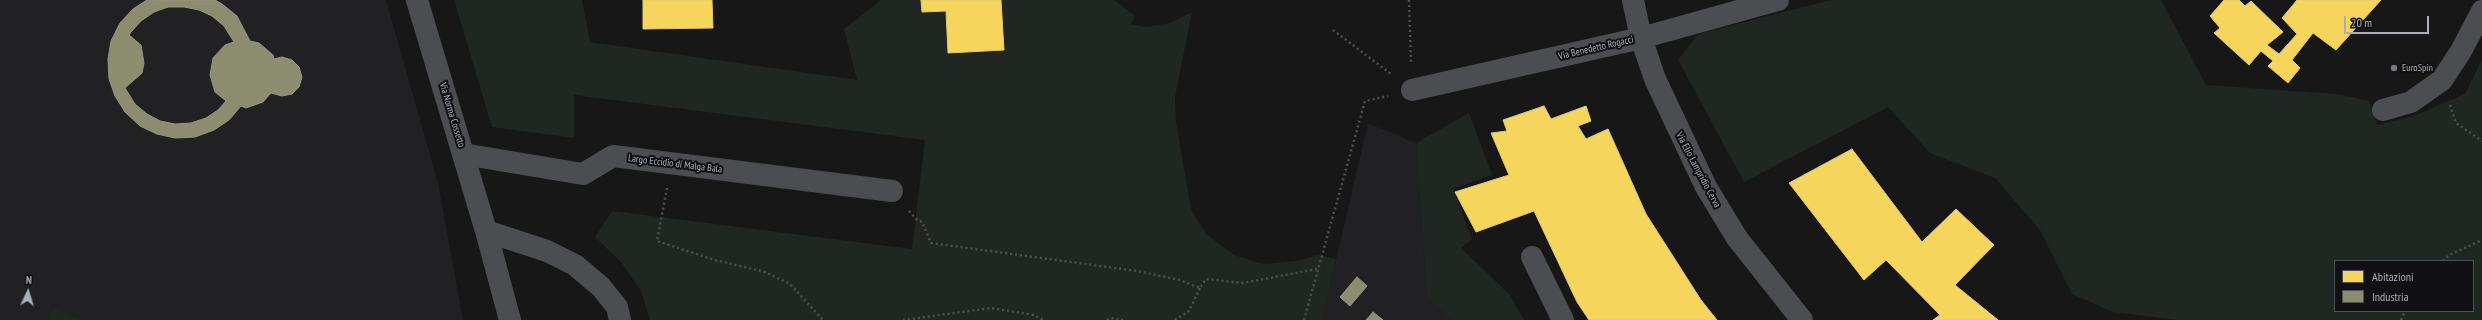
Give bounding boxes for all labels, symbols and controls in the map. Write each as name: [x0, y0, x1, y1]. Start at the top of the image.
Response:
scale bar: [2346, 8, 2431, 34]
text: 20 m: [2351, 15, 2372, 30]
street label: Via Benedetto Rogacci: [1557, 34, 1635, 62]
place label: EuroSpin: [2402, 62, 2433, 74]
marker: EuroSpin: [2389, 63, 2399, 73]
street label: Via Norma Cossetto: [436, 81, 468, 149]
street label: Via Elio Lampridio Cerva: [1673, 130, 1723, 210]
street label: Largo Eccidio di Malga Bala: [627, 152, 723, 176]
legend: [2334, 260, 2474, 312]
text: Abitazioni: [2372, 269, 2414, 284]
north arrow: [8, 272, 48, 312]
text: N: [25, 273, 32, 287]
text: Industria: [2372, 289, 2409, 304]

